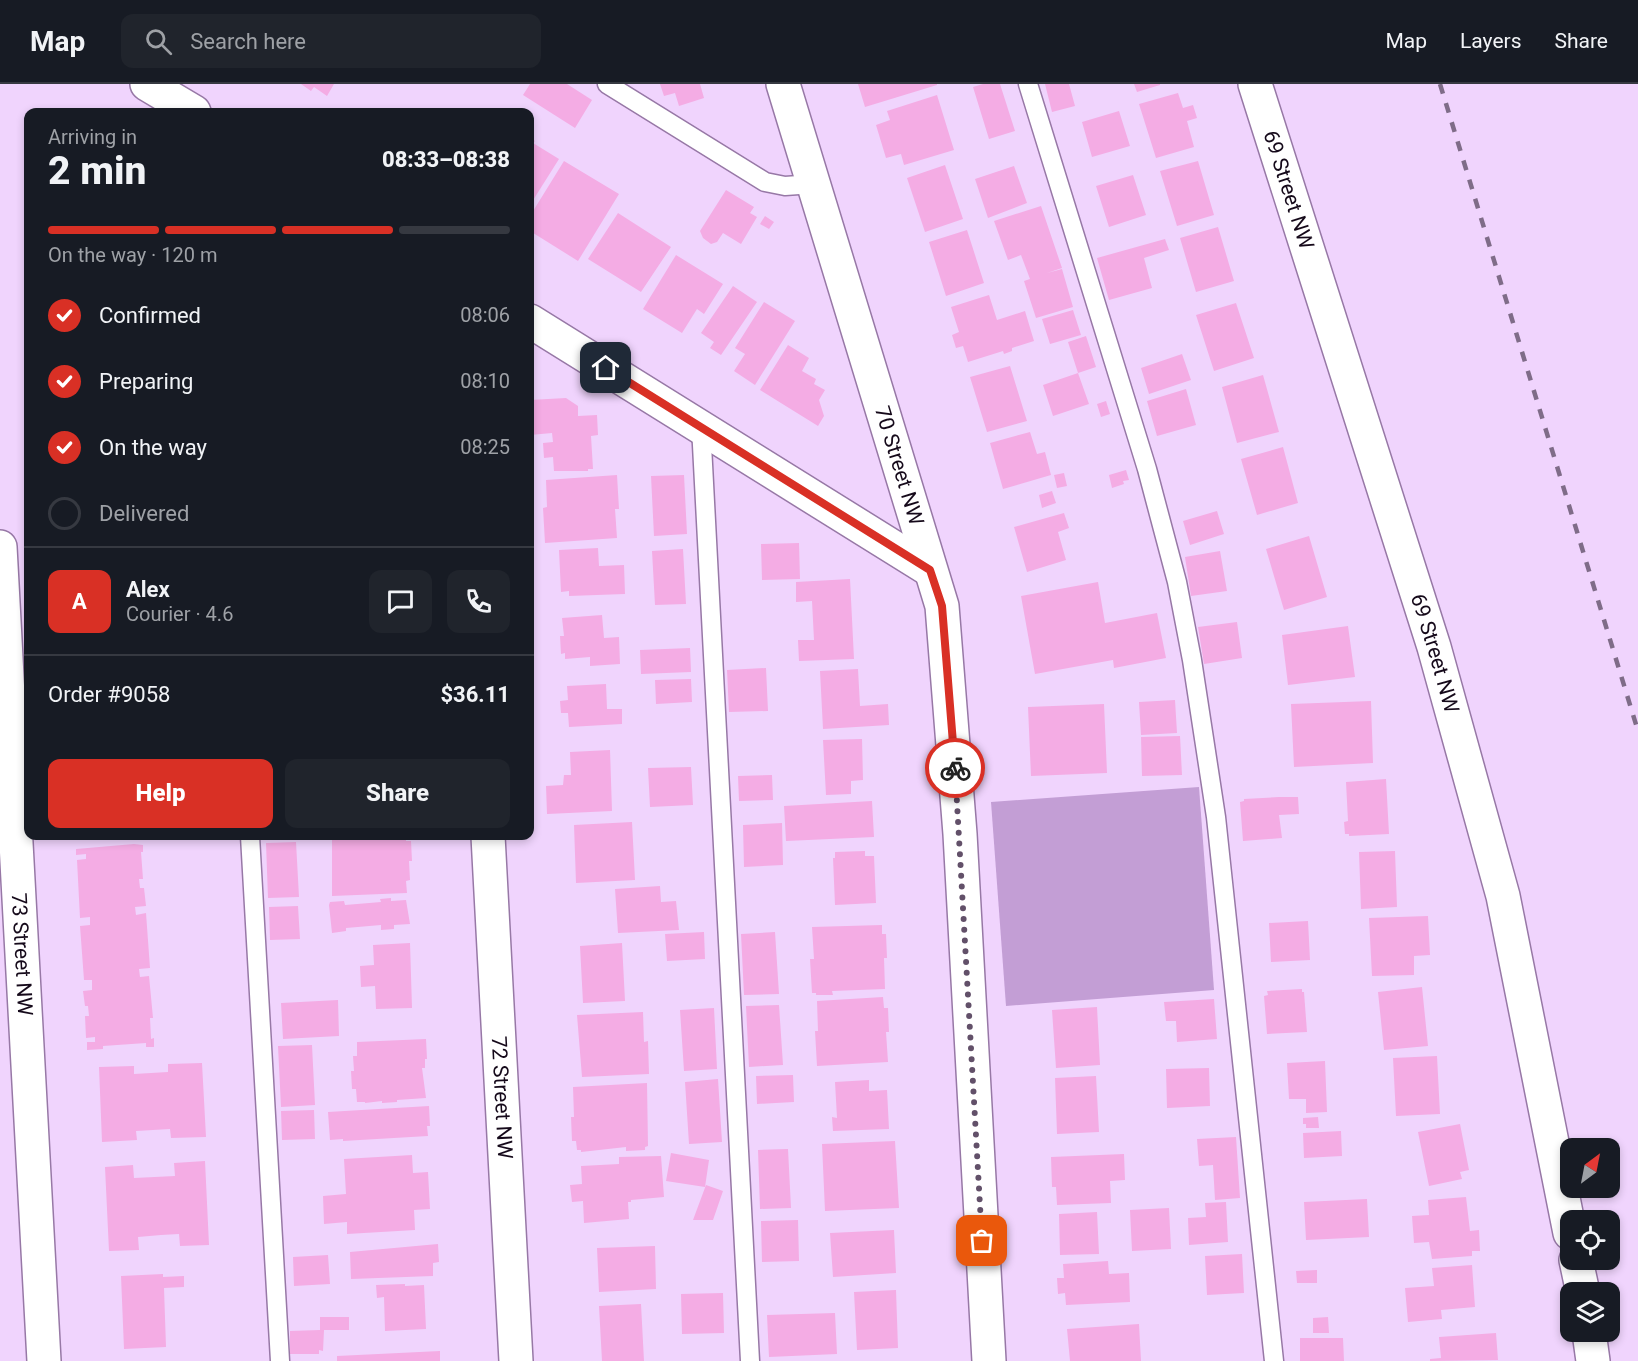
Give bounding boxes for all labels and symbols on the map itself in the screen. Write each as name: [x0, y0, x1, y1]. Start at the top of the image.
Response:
street label: 69 Street NW: [1259, 127, 1319, 252]
pin: [580, 342, 631, 393]
street label: 70 Street NW: [870, 403, 929, 528]
street label: 69 Street NW: [1406, 591, 1464, 716]
courier: [925, 738, 985, 798]
street label: 73 Street NW: [7, 892, 37, 1017]
street label: 72 Street NW: [487, 1036, 517, 1160]
north arrow: [1560, 1138, 1620, 1198]
pin: [956, 1215, 1007, 1266]

